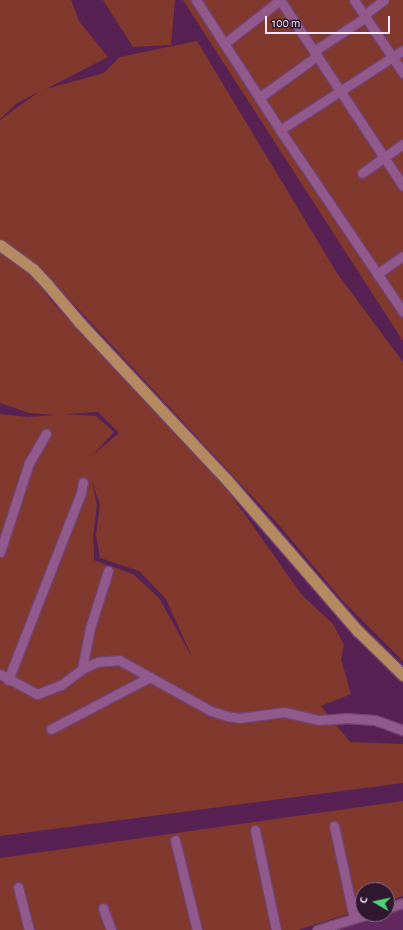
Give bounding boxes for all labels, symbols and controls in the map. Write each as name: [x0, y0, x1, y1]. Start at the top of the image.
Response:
scale bar: [267, 8, 392, 34]
text: 100 m: [272, 17, 300, 29]
north arrow: [355, 882, 395, 922]
text: С: [358, 896, 370, 904]

